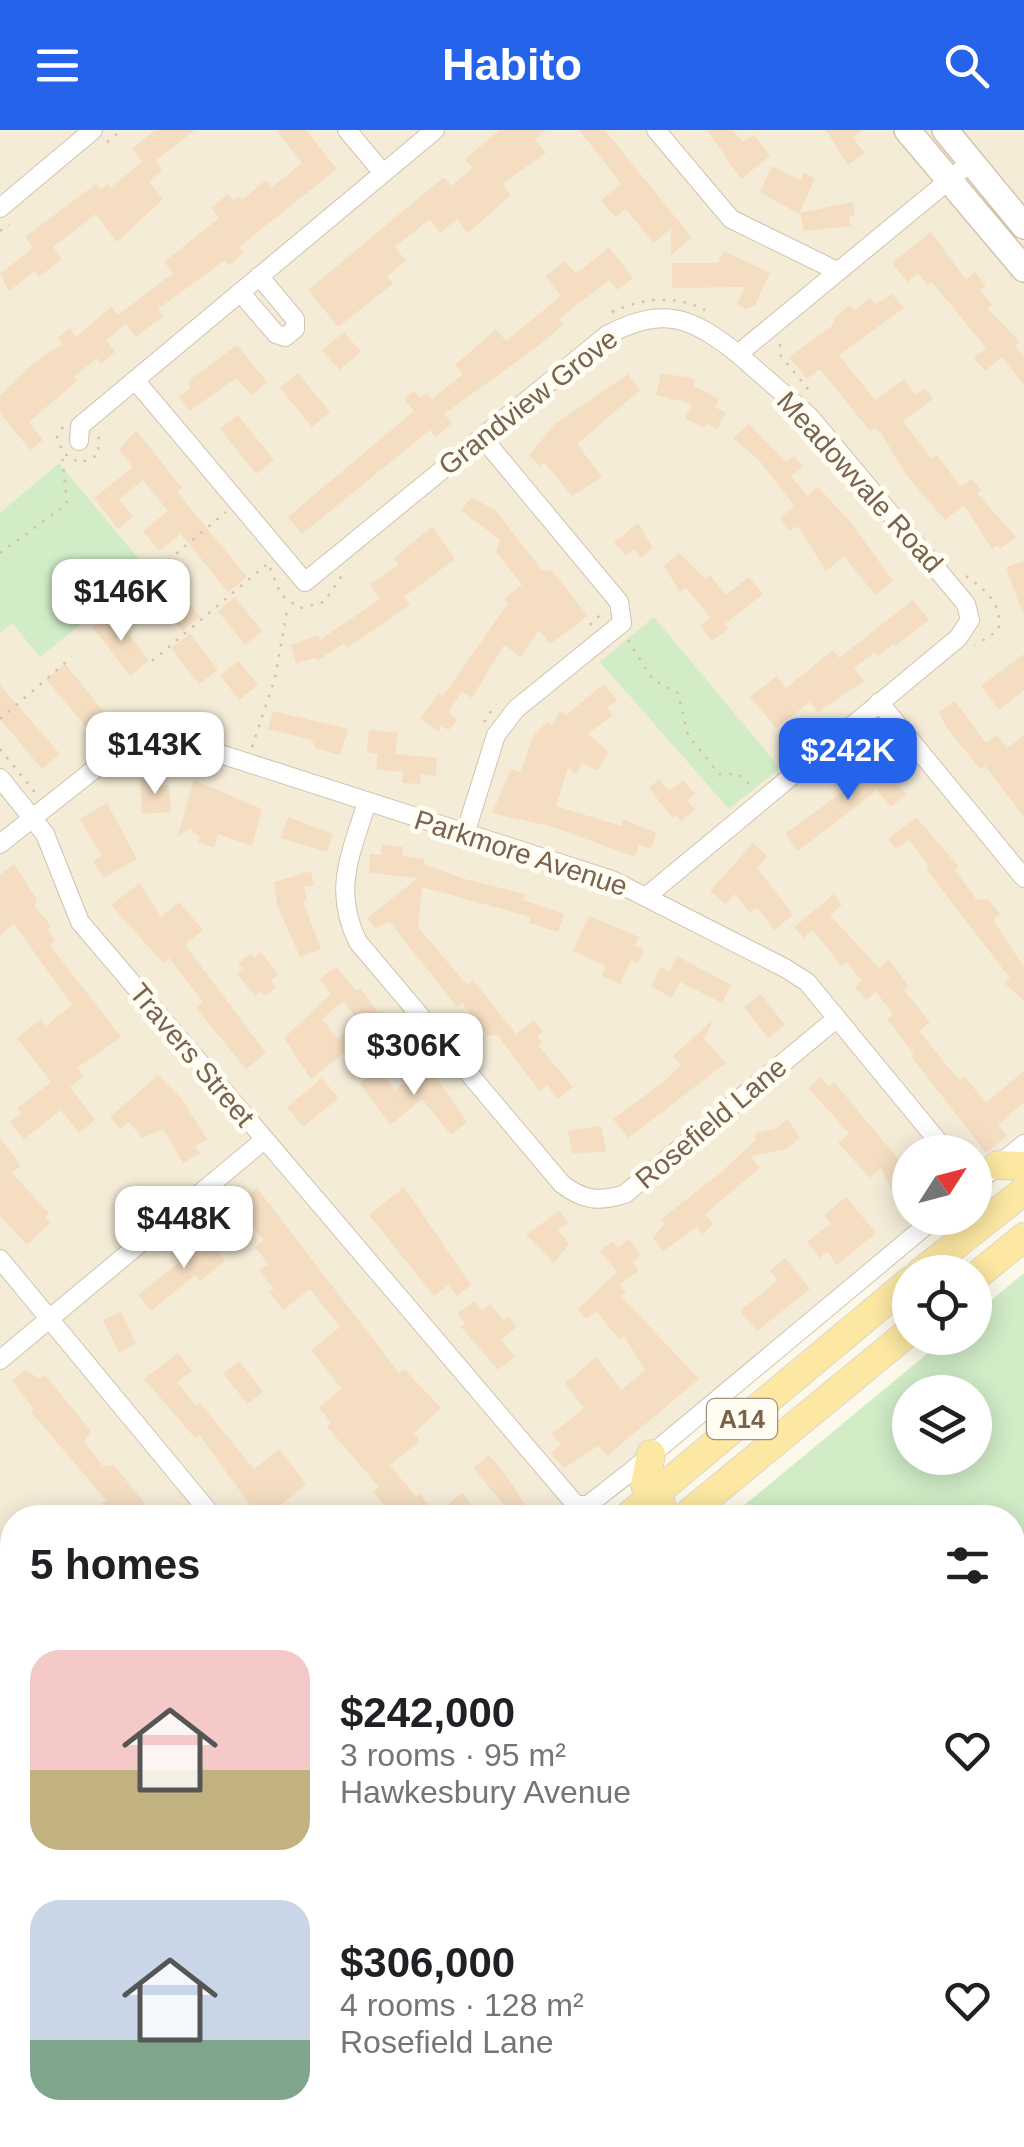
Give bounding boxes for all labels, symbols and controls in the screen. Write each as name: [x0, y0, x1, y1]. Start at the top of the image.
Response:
icon: menu: [30, 38, 85, 93]
icon: search: [939, 38, 994, 93]
text: Habito: [442, 39, 582, 90]
street label: Grandview Grove: [433, 323, 623, 481]
street label: Meadowvale Road: [771, 385, 949, 579]
pin: $146K: [51, 559, 191, 644]
text: $146K: [74, 573, 168, 609]
pin: $143K: [85, 712, 225, 797]
pin: $242K: [778, 718, 918, 803]
text: $143K: [108, 726, 202, 762]
text: $242K: [801, 732, 895, 768]
street label: Parkmore Avenue: [411, 804, 631, 902]
street label: Travers Street: [123, 977, 261, 1133]
pin: $306K: [344, 1013, 484, 1098]
text: $306K: [367, 1027, 461, 1063]
street label: Rosefield Lane: [629, 1051, 793, 1195]
north arrow: [892, 1135, 992, 1235]
map controls: [892, 1135, 992, 1475]
pin: $448K: [114, 1186, 254, 1271]
text: $448K: [137, 1200, 231, 1236]
button: locate: [892, 1255, 992, 1355]
button: layers: [892, 1375, 992, 1475]
road number: A14: [707, 1399, 777, 1439]
icon: filters: [940, 1538, 995, 1593]
text: 5 homes: [30, 1541, 200, 1588]
text: $242,000: [340, 1689, 515, 1736]
icon: home: [110, 1690, 230, 1810]
icon: heart: [940, 1723, 995, 1778]
text: 3 rooms · 95 m²: [340, 1737, 566, 1773]
text: Hawkesbury Avenue: [340, 1774, 631, 1810]
text: $306,000: [340, 1939, 515, 1986]
icon: home: [110, 1940, 230, 2060]
icon: heart: [940, 1973, 995, 2028]
text: 4 rooms · 128 m²: [340, 1987, 584, 2023]
text: Rosefield Lane: [340, 2024, 553, 2060]

